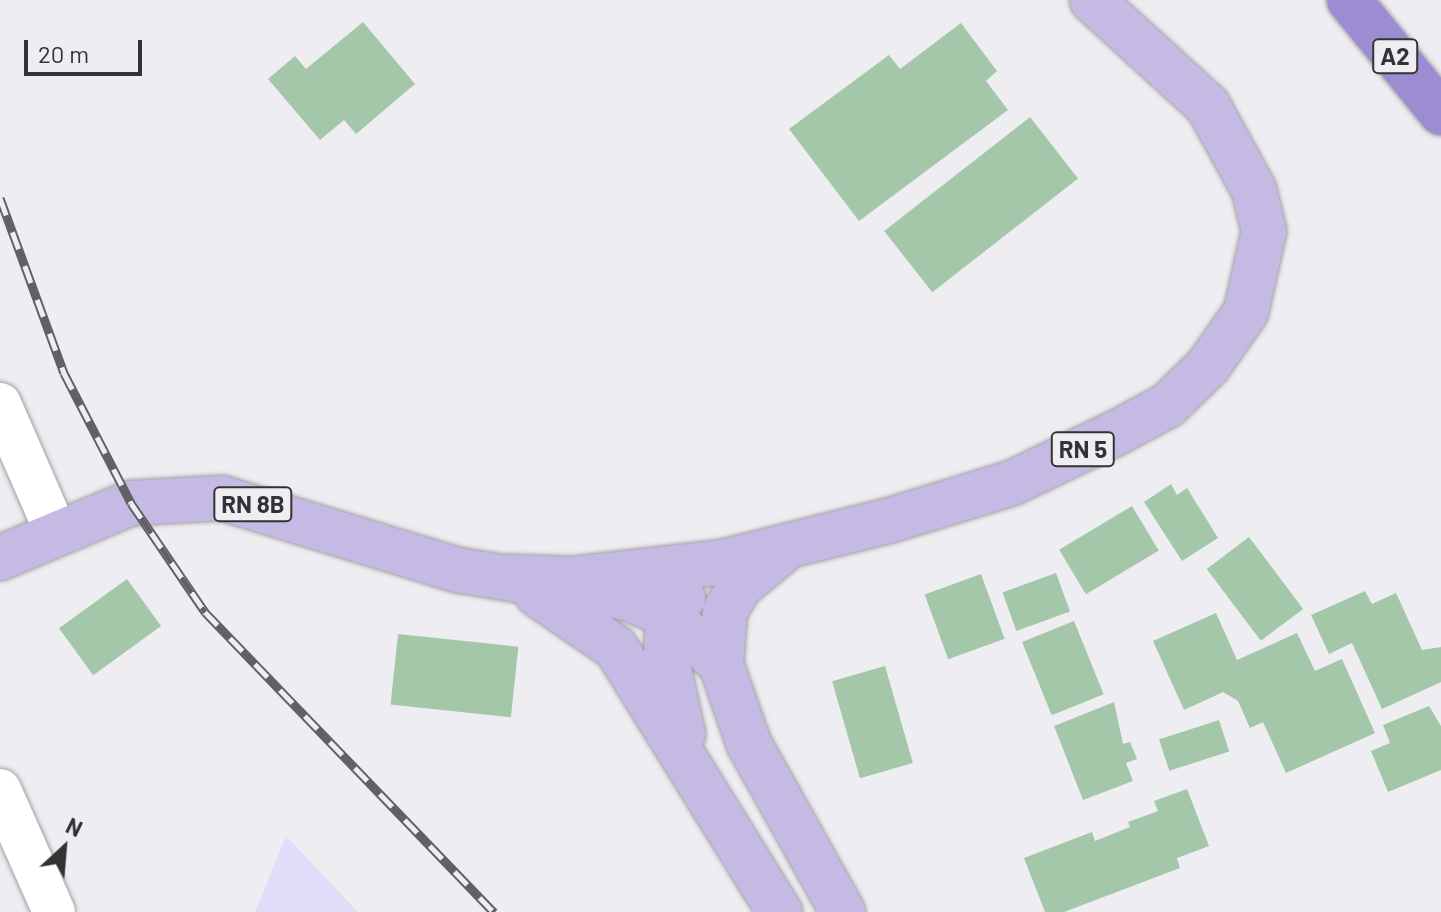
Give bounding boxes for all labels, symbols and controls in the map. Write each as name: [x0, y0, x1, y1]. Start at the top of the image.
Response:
scale bar: [28, 24, 146, 74]
road number: A2: [1371, 36, 1419, 76]
text: 20 m: [38, 39, 89, 68]
road number: RN 5: [1049, 429, 1117, 469]
road number: RN 8B: [213, 484, 293, 524]
north arrow: [24, 808, 104, 888]
text: N: [62, 812, 87, 841]

